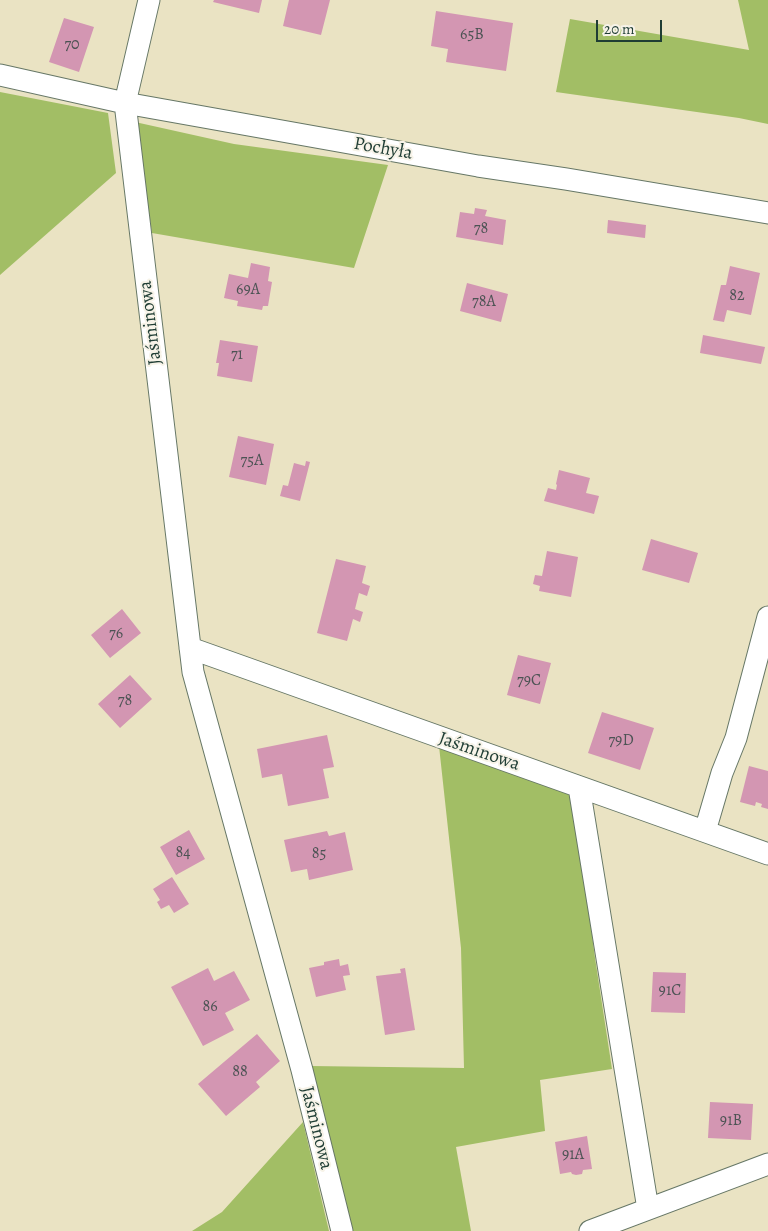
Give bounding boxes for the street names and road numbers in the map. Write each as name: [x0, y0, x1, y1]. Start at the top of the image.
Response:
street label: Pochyła: [352, 133, 414, 165]
street label: Jaśminowa: [135, 280, 167, 366]
street label: Jaśminowa: [435, 727, 523, 777]
street label: Jaśminowa: [295, 1084, 337, 1172]

